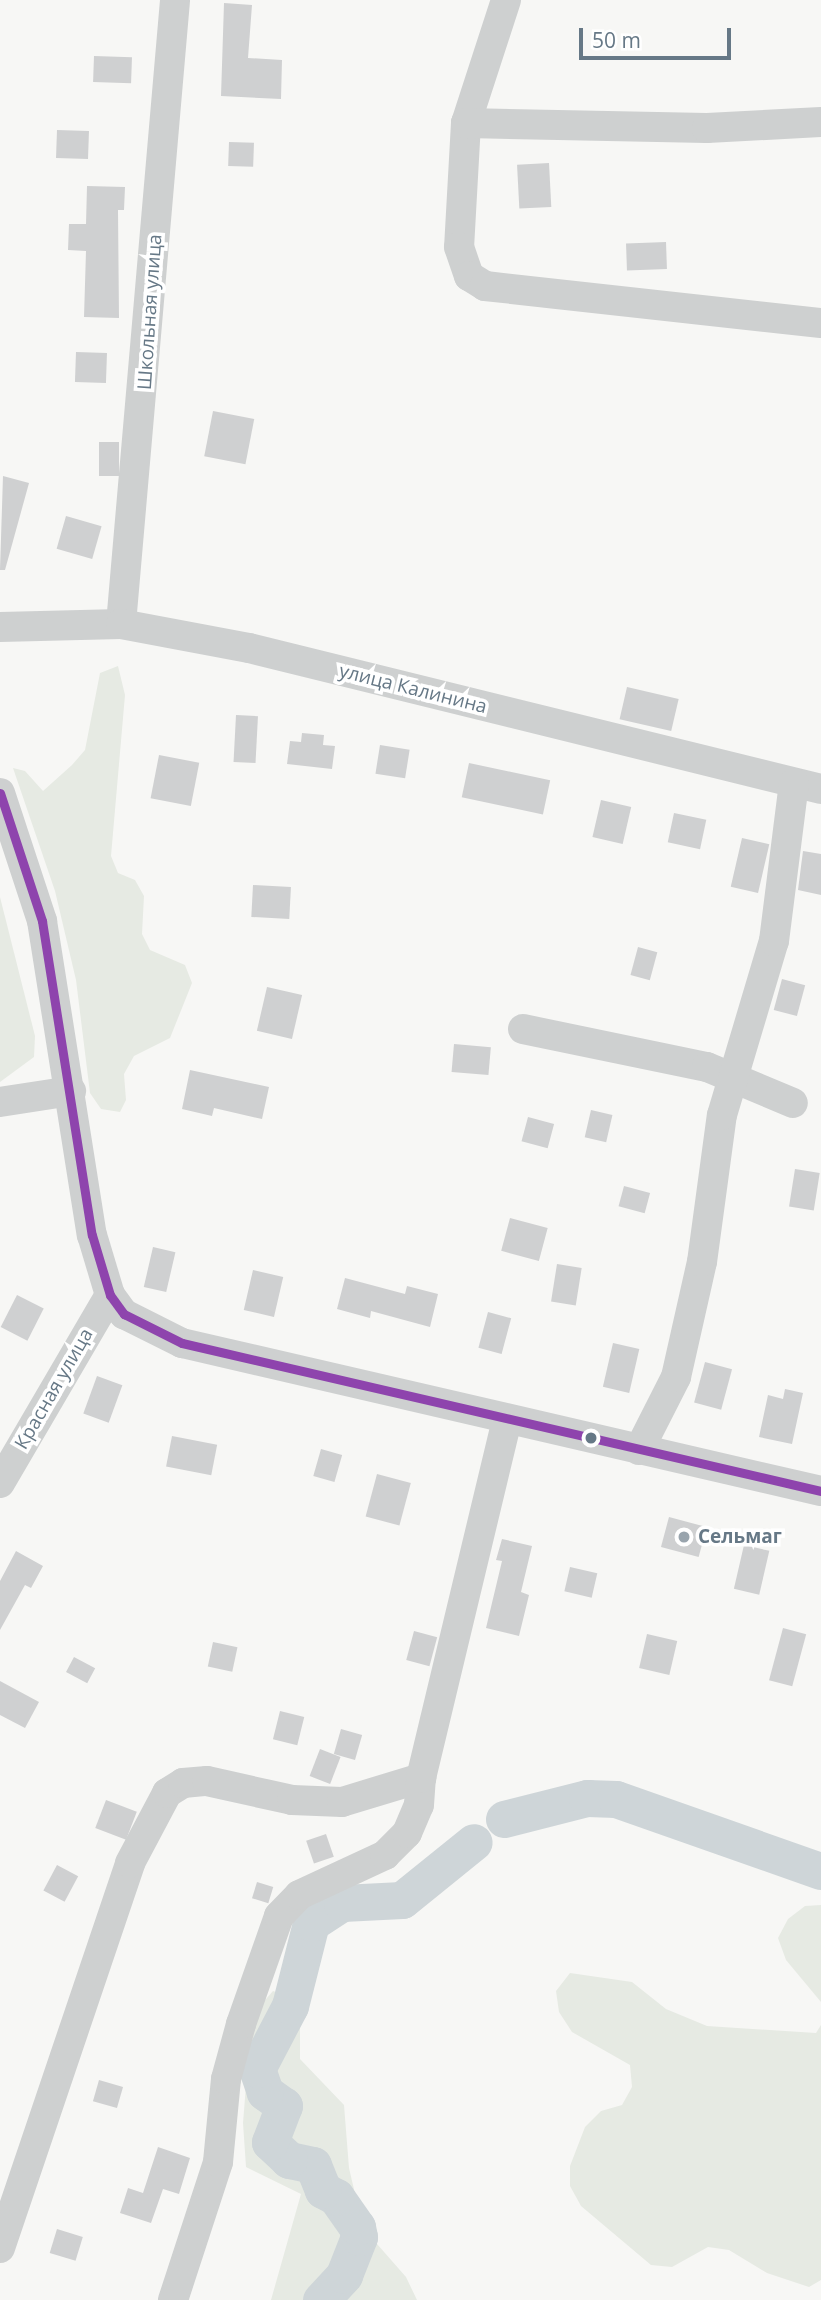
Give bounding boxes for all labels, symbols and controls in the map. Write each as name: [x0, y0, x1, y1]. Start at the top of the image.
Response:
scale bar: [583, 14, 735, 58]
text: 50 m: [592, 26, 641, 54]
street label: Школьная улица: [133, 233, 167, 391]
street label: улица Калинина: [337, 660, 489, 718]
street label: Красная улица: [10, 1324, 98, 1454]
unlabelled marker: [584, 1431, 598, 1445]
place label: Сельмаг: [698, 1526, 782, 1548]
marker: Сельмаг: [676, 1529, 692, 1545]

